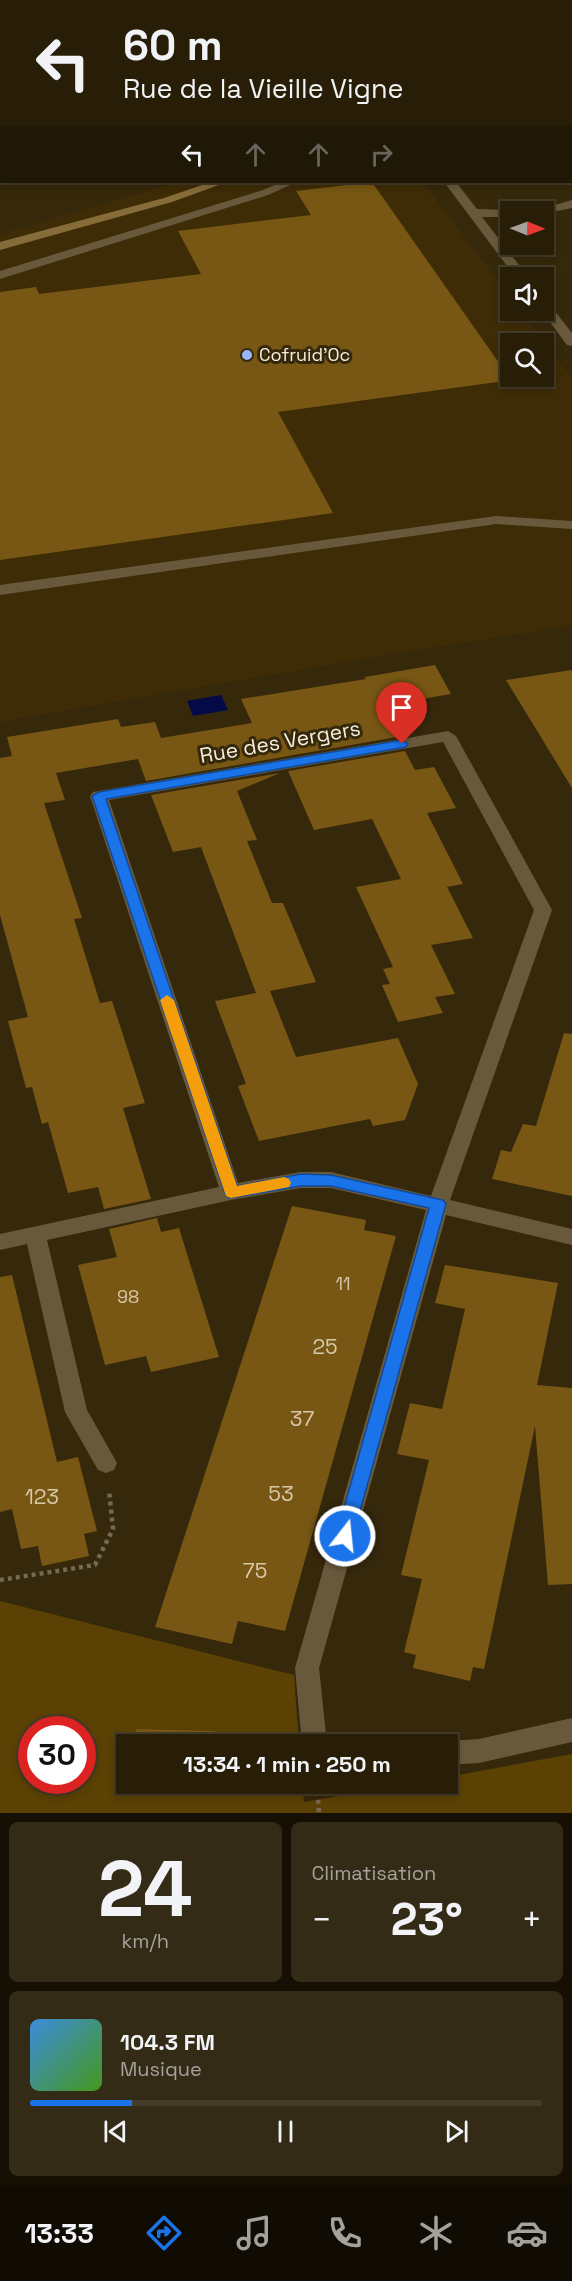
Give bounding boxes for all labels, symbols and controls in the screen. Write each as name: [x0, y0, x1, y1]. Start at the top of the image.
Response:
text: 60 m: [123, 19, 223, 72]
icon: left: [24, 24, 102, 102]
text: Rue de la Vieille Vigne: [123, 71, 403, 106]
icon: left: [176, 138, 209, 171]
icon: ahead: [239, 138, 272, 171]
icon: ahead: [302, 138, 335, 171]
icon: right: [365, 138, 398, 171]
north arrow: [500, 201, 554, 255]
map controls: [500, 201, 554, 387]
button: sound: [500, 267, 554, 321]
button: search: [500, 333, 554, 387]
place label: Cofruid’Oc: [259, 343, 350, 366]
marker: Cofruid’Oc: [240, 348, 254, 362]
pin: [376, 682, 427, 744]
icon: arrive: [385, 691, 418, 724]
street label: Rue des Vergers: [197, 714, 362, 769]
house number: 11: [335, 1272, 351, 1295]
house number: 98: [117, 1285, 139, 1308]
house number: 25: [312, 1333, 338, 1360]
house number: 37: [290, 1405, 314, 1432]
house number: 53: [268, 1480, 294, 1507]
house number: 123: [25, 1483, 59, 1510]
position arrow: [313, 1504, 377, 1568]
house number: 75: [243, 1557, 267, 1584]
speed limit sign: 30: [18, 1716, 96, 1794]
text: 13:34 · 1 min · 250 m: [183, 1750, 391, 1778]
text: 24: [98, 1839, 193, 1939]
text: Climatisation: [312, 1860, 436, 1886]
text: 23°: [391, 1891, 463, 1948]
text: −: [312, 1899, 332, 1941]
text: +: [522, 1899, 542, 1941]
text: km/h: [121, 1928, 169, 1954]
text: 104.3 FM: [120, 2028, 215, 2056]
text: Musique: [120, 2056, 202, 2082]
icon: previous: [99, 2115, 132, 2148]
icon: pause: [269, 2115, 302, 2148]
icon: next: [440, 2115, 473, 2148]
icon: directions: [143, 2212, 185, 2254]
icon: music: [233, 2212, 275, 2254]
icon: phone: [324, 2212, 366, 2254]
icon: climate: [415, 2212, 457, 2254]
icon: car: [506, 2212, 548, 2254]
text: 13:33: [24, 2216, 94, 2251]

